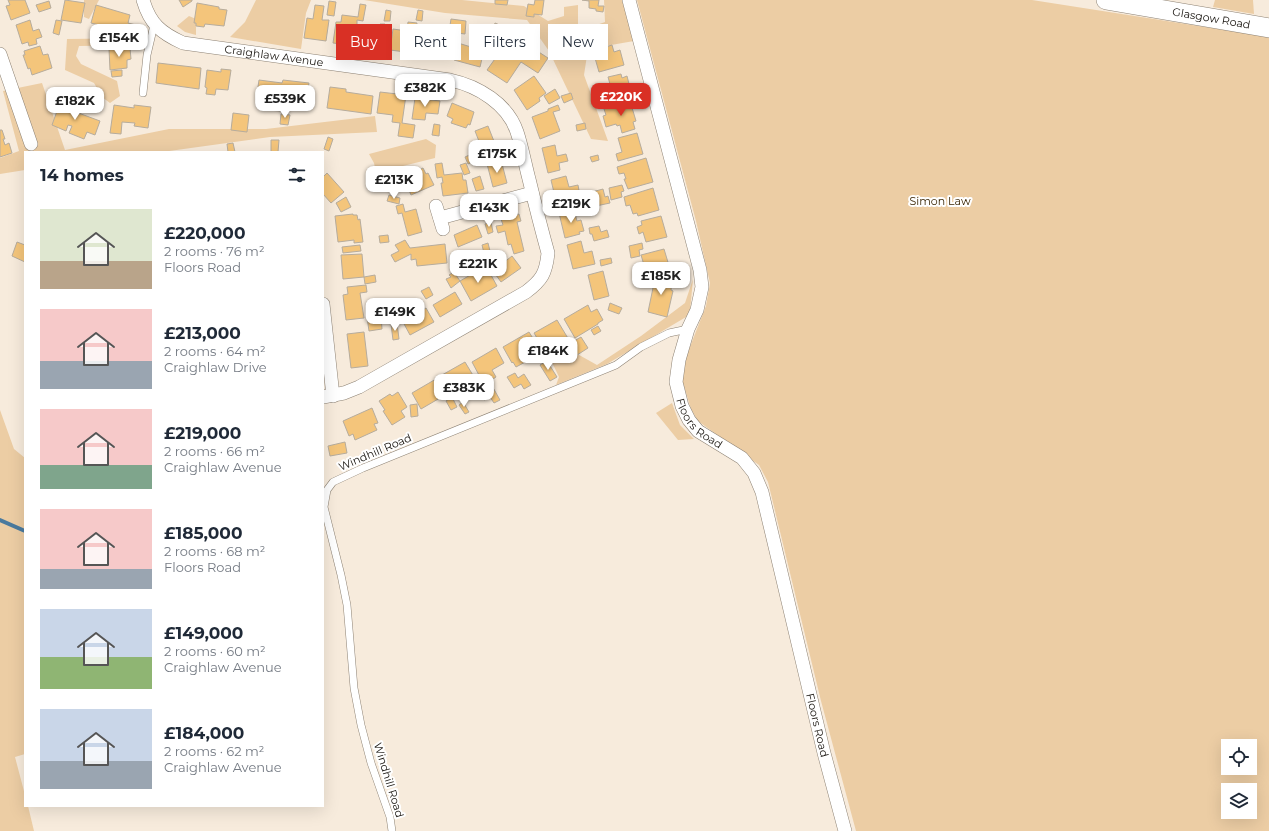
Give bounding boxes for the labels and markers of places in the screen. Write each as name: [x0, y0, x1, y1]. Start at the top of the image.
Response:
pin: £154K: [91, 24, 147, 58]
pin: £382K: [397, 74, 453, 108]
pin: £220K: [593, 83, 649, 117]
pin: £539K: [257, 85, 313, 119]
pin: £182K: [47, 87, 103, 121]
pin: £175K: [469, 140, 525, 174]
pin: £213K: [366, 166, 422, 200]
pin: £219K: [543, 190, 599, 224]
pin: £143K: [461, 194, 517, 228]
pin: £221K: [450, 250, 506, 284]
pin: £185K: [633, 262, 689, 296]
pin: £149K: [367, 298, 423, 332]
pin: £184K: [520, 337, 576, 371]
pin: £383K: [436, 374, 492, 408]

